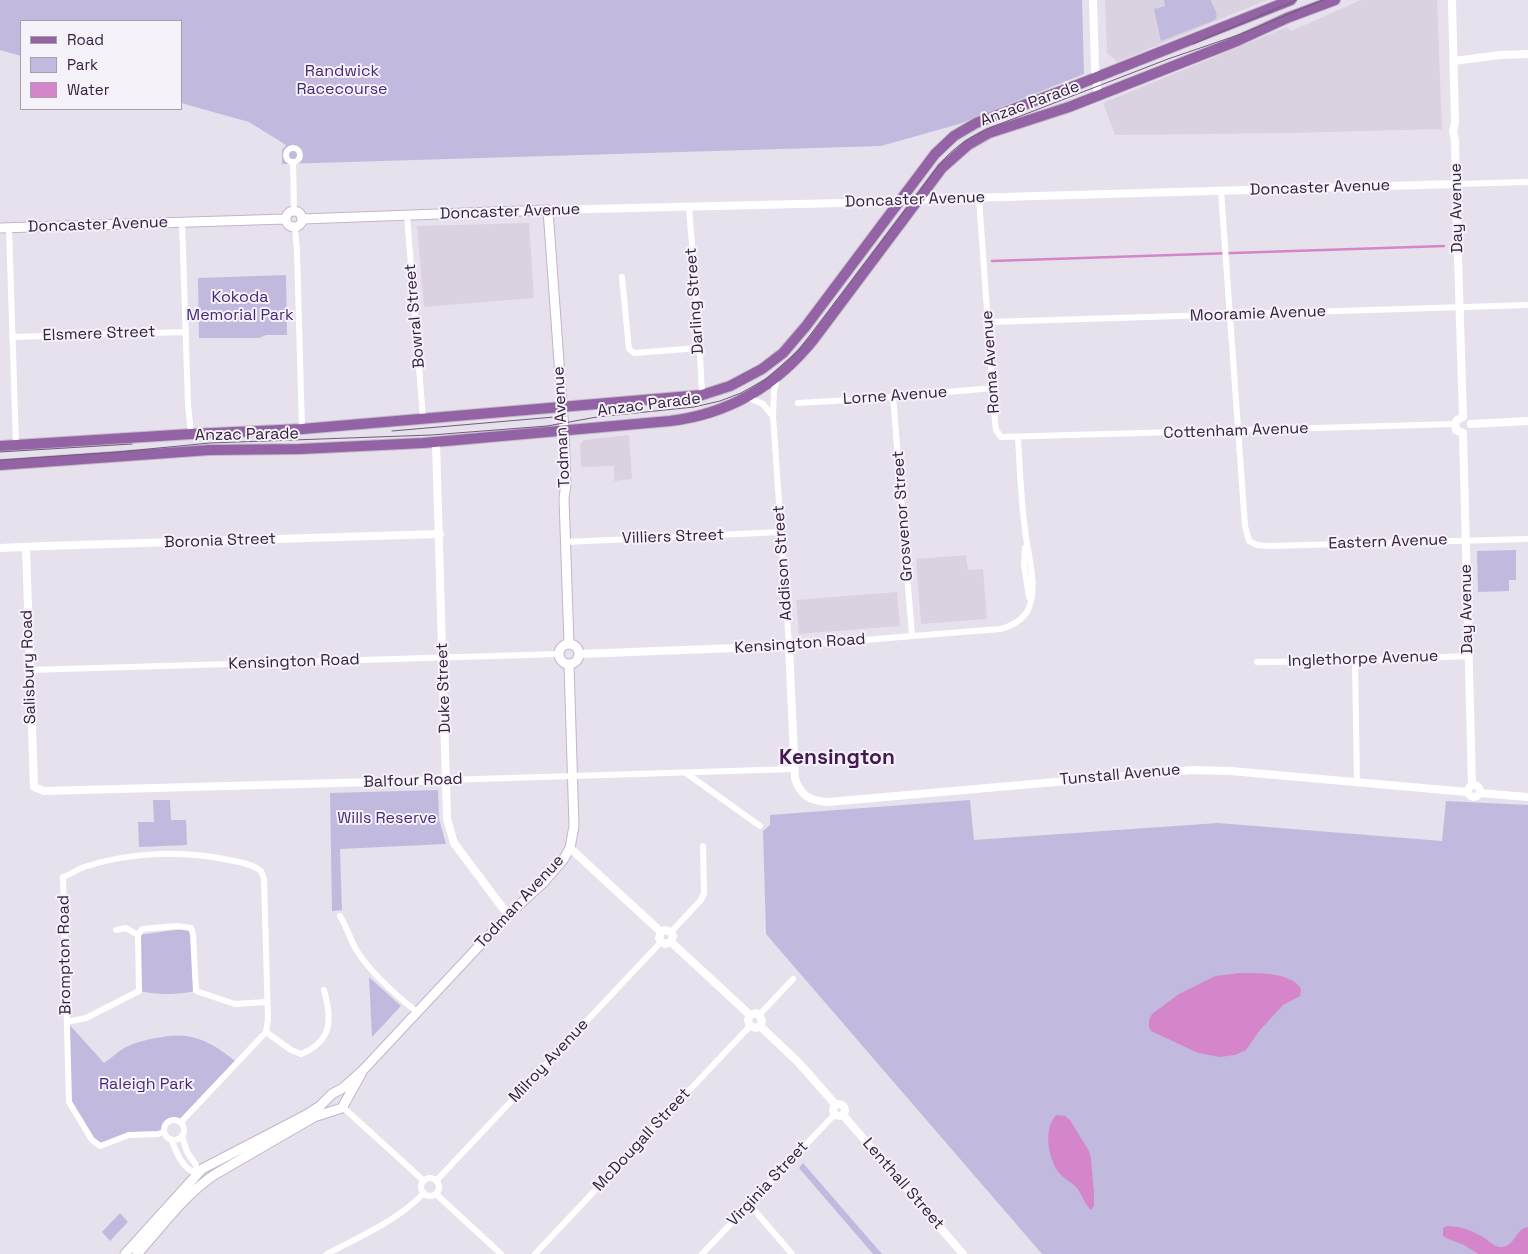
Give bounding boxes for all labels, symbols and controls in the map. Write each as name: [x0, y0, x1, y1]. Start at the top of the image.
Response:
legend: [20, 20, 182, 110]
text: Road: [67, 30, 104, 49]
text: Park: [67, 55, 98, 74]
park label: Randwick Racecourse: [296, 62, 388, 100]
street label: Anzac Parade: [978, 77, 1082, 131]
text: Water: [67, 80, 109, 99]
street label: Day Avenue: [1447, 163, 1467, 253]
street label: Doncaster Avenue: [1249, 176, 1391, 200]
street label: Doncaster Avenue: [844, 188, 986, 212]
street label: Doncaster Avenue: [439, 200, 581, 224]
street label: Doncaster Avenue: [27, 213, 169, 237]
street label: Darling Street: [682, 247, 708, 355]
street label: Bowral Street: [401, 263, 429, 369]
park label: Kokoda Memorial Park: [186, 288, 294, 326]
street label: Mooramie Avenue: [1190, 302, 1326, 326]
street label: Roma Avenue: [978, 310, 1004, 414]
street label: Elsmere Street: [42, 322, 156, 346]
street label: Todman Avenue: [549, 366, 575, 488]
street label: Lorne Avenue: [842, 383, 948, 409]
street label: Anzac Parade: [596, 389, 702, 421]
street label: Cottenham Avenue: [1163, 419, 1309, 443]
street label: Anzac Parade: [195, 424, 299, 446]
street label: Grosvenor Street: [889, 450, 917, 582]
street label: Addison Street: [769, 505, 797, 621]
street label: Villiers Street: [622, 526, 724, 548]
street label: Boronia Street: [164, 529, 276, 553]
street label: Eastern Avenue: [1328, 530, 1448, 554]
street label: Day Avenue: [1457, 564, 1477, 654]
street label: Salisbury Road: [17, 609, 41, 725]
street label: Kensington Road: [734, 630, 866, 658]
street label: Duke Street: [433, 642, 455, 734]
street label: Inglethorpe Avenue: [1287, 647, 1439, 671]
street label: Kensington Road: [228, 650, 360, 674]
district label: Kensington: [779, 745, 895, 771]
street label: Tunstall Avenue: [1059, 760, 1181, 790]
street label: Balfour Road: [363, 770, 463, 792]
park label: Wills Reserve: [337, 809, 437, 829]
street label: Todman Avenue: [472, 851, 568, 953]
street label: Brompton Road: [54, 895, 76, 1015]
street label: Milroy Avenue: [505, 1015, 593, 1107]
park label: Raleigh Park: [99, 1075, 193, 1095]
street label: McDougall Street: [589, 1084, 695, 1196]
street label: Lenthall Street: [858, 1134, 948, 1234]
street label: Virginia Street: [724, 1137, 812, 1231]

